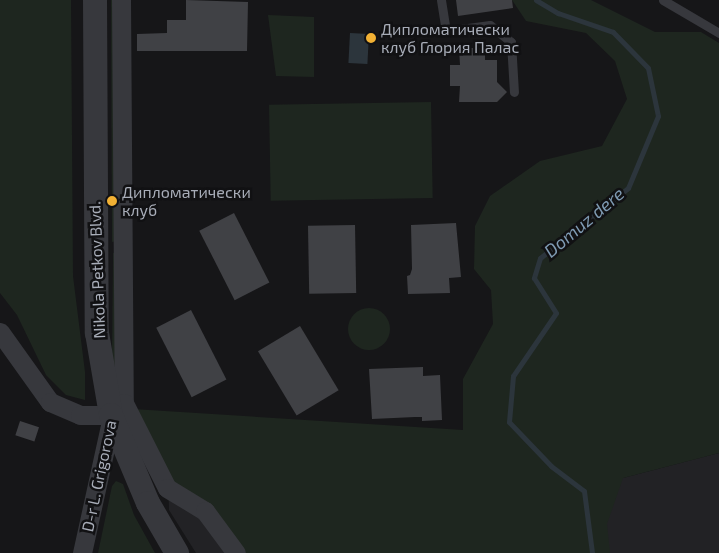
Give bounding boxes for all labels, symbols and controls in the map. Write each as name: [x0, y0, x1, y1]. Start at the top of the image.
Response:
place label: Дипломатически клуб Глория Палас: [381, 19, 519, 57]
marker: Дипломатически клуб Глория Палас: [365, 32, 377, 44]
place label: Дипломатически клуб: [122, 182, 251, 220]
water label: Domuz dere: [540, 182, 628, 262]
marker: Дипломатически клуб: [106, 195, 118, 207]
street label: Nikola Petkov Blvd.: [85, 201, 109, 339]
street label: D-r L. Grigorova: [78, 418, 120, 534]

